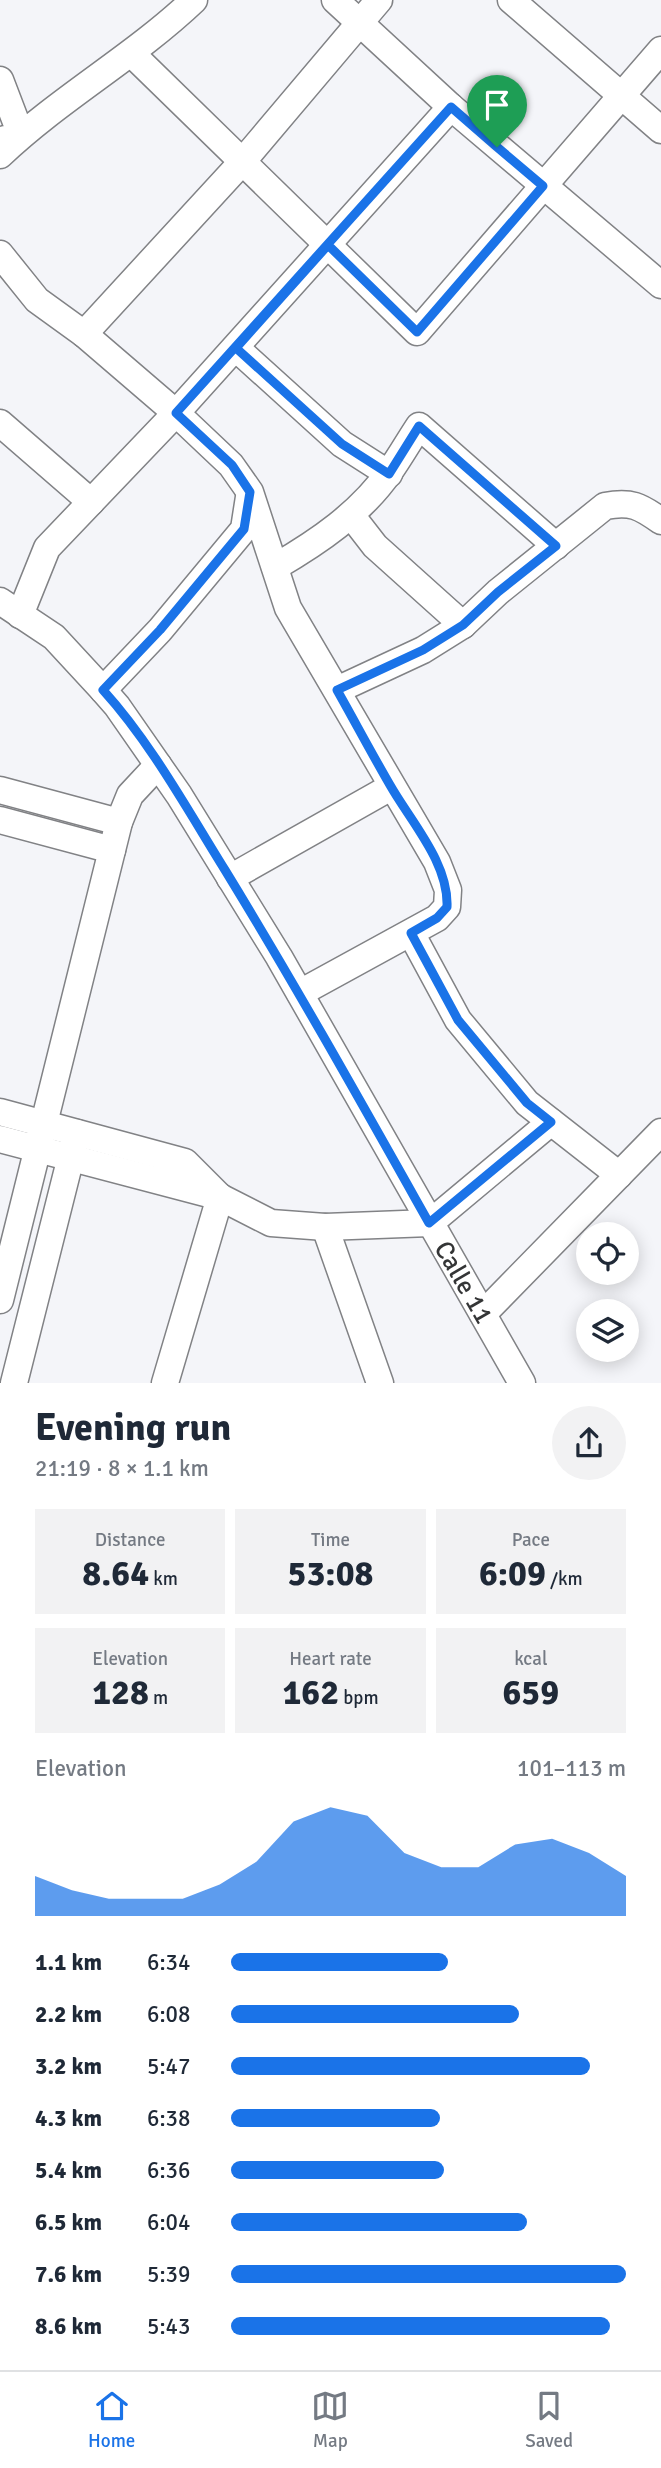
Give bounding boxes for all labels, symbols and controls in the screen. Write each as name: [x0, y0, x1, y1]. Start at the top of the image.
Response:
pin: [467, 75, 527, 147]
icon: arrive: [478, 86, 516, 124]
map controls: [576, 1222, 639, 1362]
button: locate: [576, 1222, 639, 1285]
street label: Calle 11: [427, 1235, 500, 1330]
button: layers: [576, 1299, 639, 1362]
text: Evening run: [35, 1404, 231, 1451]
button: share: [552, 1406, 626, 1480]
text: 21:19 · 8 × 1.1 km: [35, 1454, 209, 1483]
text: Distance: [95, 1528, 166, 1552]
text: Time: [311, 1528, 350, 1552]
text: Pace: [512, 1528, 550, 1552]
text: 8.64: [82, 1552, 149, 1595]
text: 53:08: [288, 1552, 373, 1595]
text: 6:09: [479, 1552, 546, 1595]
text: km: [149, 1567, 178, 1591]
text: /km: [546, 1567, 583, 1591]
text: Elevation: [92, 1647, 168, 1671]
text: Heart rate: [289, 1647, 372, 1671]
text: kcal: [514, 1647, 547, 1671]
text: 128: [92, 1671, 149, 1714]
text: 162: [282, 1671, 339, 1714]
text: 659: [502, 1671, 559, 1714]
text: m: [149, 1686, 168, 1710]
text: bpm: [339, 1686, 379, 1710]
text: Elevation: [35, 1754, 127, 1783]
text: 101–113 m: [517, 1754, 626, 1783]
text: 1.1 km: [35, 1948, 102, 1977]
text: 6:34: [147, 1948, 190, 1977]
text: 2.2 km: [35, 2000, 102, 2029]
text: 6:08: [147, 2000, 190, 2029]
text: 3.2 km: [35, 2052, 102, 2081]
text: 5:47: [147, 2052, 190, 2081]
text: 4.3 km: [35, 2104, 102, 2133]
text: 6:38: [147, 2104, 190, 2133]
text: 5.4 km: [35, 2156, 102, 2185]
text: 6:36: [147, 2156, 190, 2185]
text: 6.5 km: [35, 2208, 102, 2237]
text: 6:04: [147, 2208, 190, 2237]
text: 7.6 km: [35, 2260, 102, 2289]
text: 5:39: [147, 2260, 190, 2289]
text: 8.6 km: [35, 2312, 102, 2341]
text: 5:43: [147, 2312, 190, 2341]
tab: Home: [88, 2387, 135, 2453]
tab: Map: [311, 2387, 349, 2453]
tab: Saved: [525, 2387, 573, 2453]

